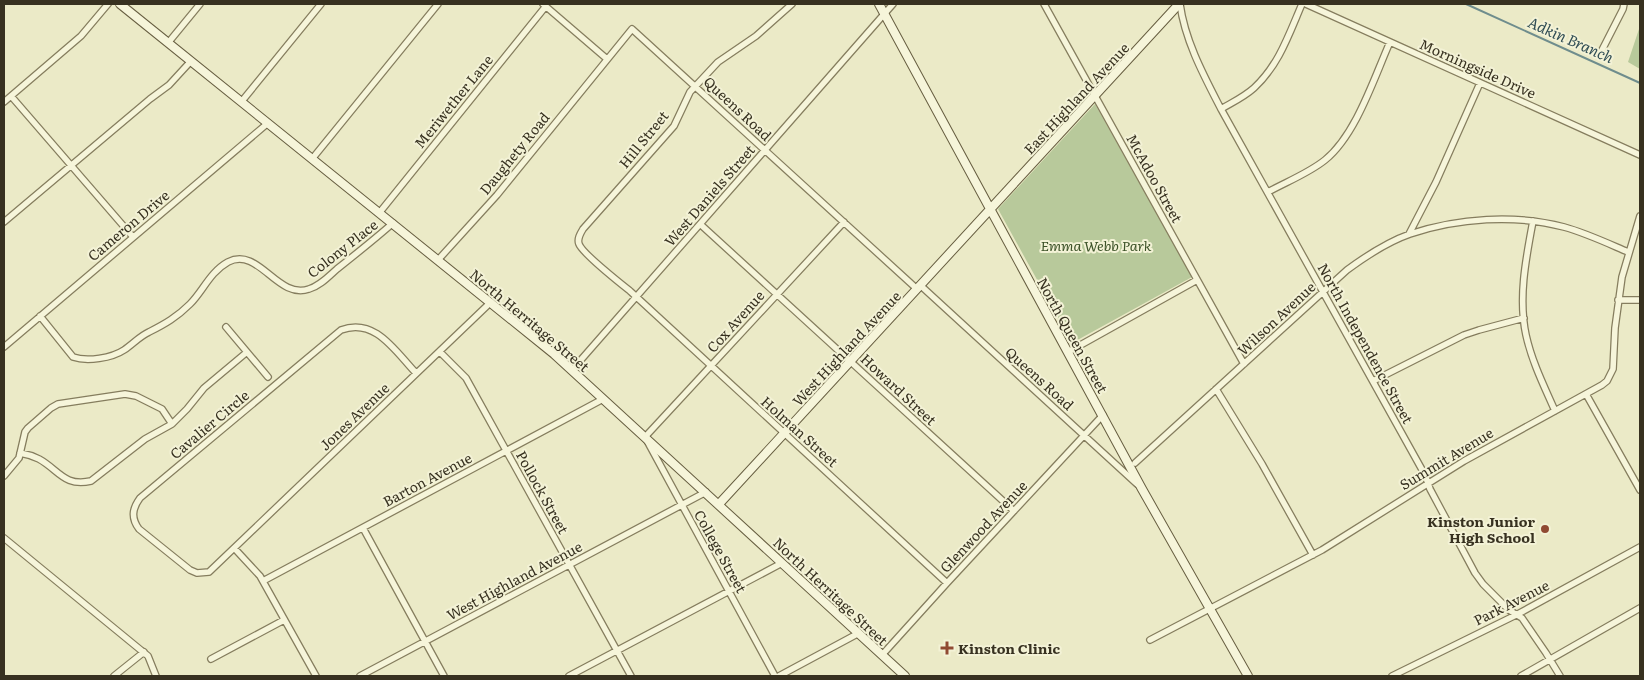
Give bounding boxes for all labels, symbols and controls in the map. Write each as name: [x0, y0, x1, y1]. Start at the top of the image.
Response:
water label: Adkin Branch: [1524, 10, 1618, 68]
street label: Morningside Drive: [1417, 33, 1539, 103]
street label: East Highland Avenue: [1019, 38, 1133, 158]
street label: Meriwether Lane: [409, 50, 497, 152]
street label: Queens Road: [700, 71, 777, 145]
street label: Hill Street: [614, 106, 673, 172]
street label: Daughety Road: [474, 107, 554, 199]
street label: McAdoo Street: [1122, 130, 1188, 226]
street label: West Daniels Street: [659, 140, 759, 250]
street label: Cameron Drive: [83, 185, 173, 265]
street label: Colony Place: [303, 214, 381, 282]
park label: Emma Webb Park: [1041, 235, 1152, 255]
street label: North Independence Street: [1313, 259, 1419, 427]
street label: North Herritage Street: [466, 264, 594, 376]
street label: North Queen Street: [1033, 274, 1113, 397]
street label: Wilson Avenue: [1233, 277, 1319, 359]
street label: Cox Avenue: [702, 285, 768, 357]
street label: West Highland Avenue: [787, 286, 905, 410]
street label: Queens Road: [1001, 342, 1079, 415]
street label: Howard Street: [857, 349, 941, 430]
street label: Jones Avenue: [315, 378, 393, 454]
street label: Cavalier Circle: [165, 385, 253, 463]
street label: Holman Street: [757, 391, 843, 471]
street label: Summit Avenue: [1395, 422, 1497, 494]
street label: Barton Avenue: [379, 447, 475, 511]
street label: Pollock Street: [512, 447, 574, 537]
street label: Glenwood Avenue: [935, 475, 1031, 577]
street label: College Street: [690, 506, 752, 596]
place label: Kinston Junior High School: [1427, 511, 1535, 547]
marker: Kinston Junior High School: [1539, 523, 1551, 535]
street label: North Herritage Street: [769, 532, 893, 650]
street label: West Highland Avenue: [443, 536, 585, 624]
street label: Park Avenue: [1470, 574, 1552, 630]
place label: Kinston Clinic: [958, 638, 1061, 658]
marker: Kinston Clinic: [940, 641, 954, 655]

